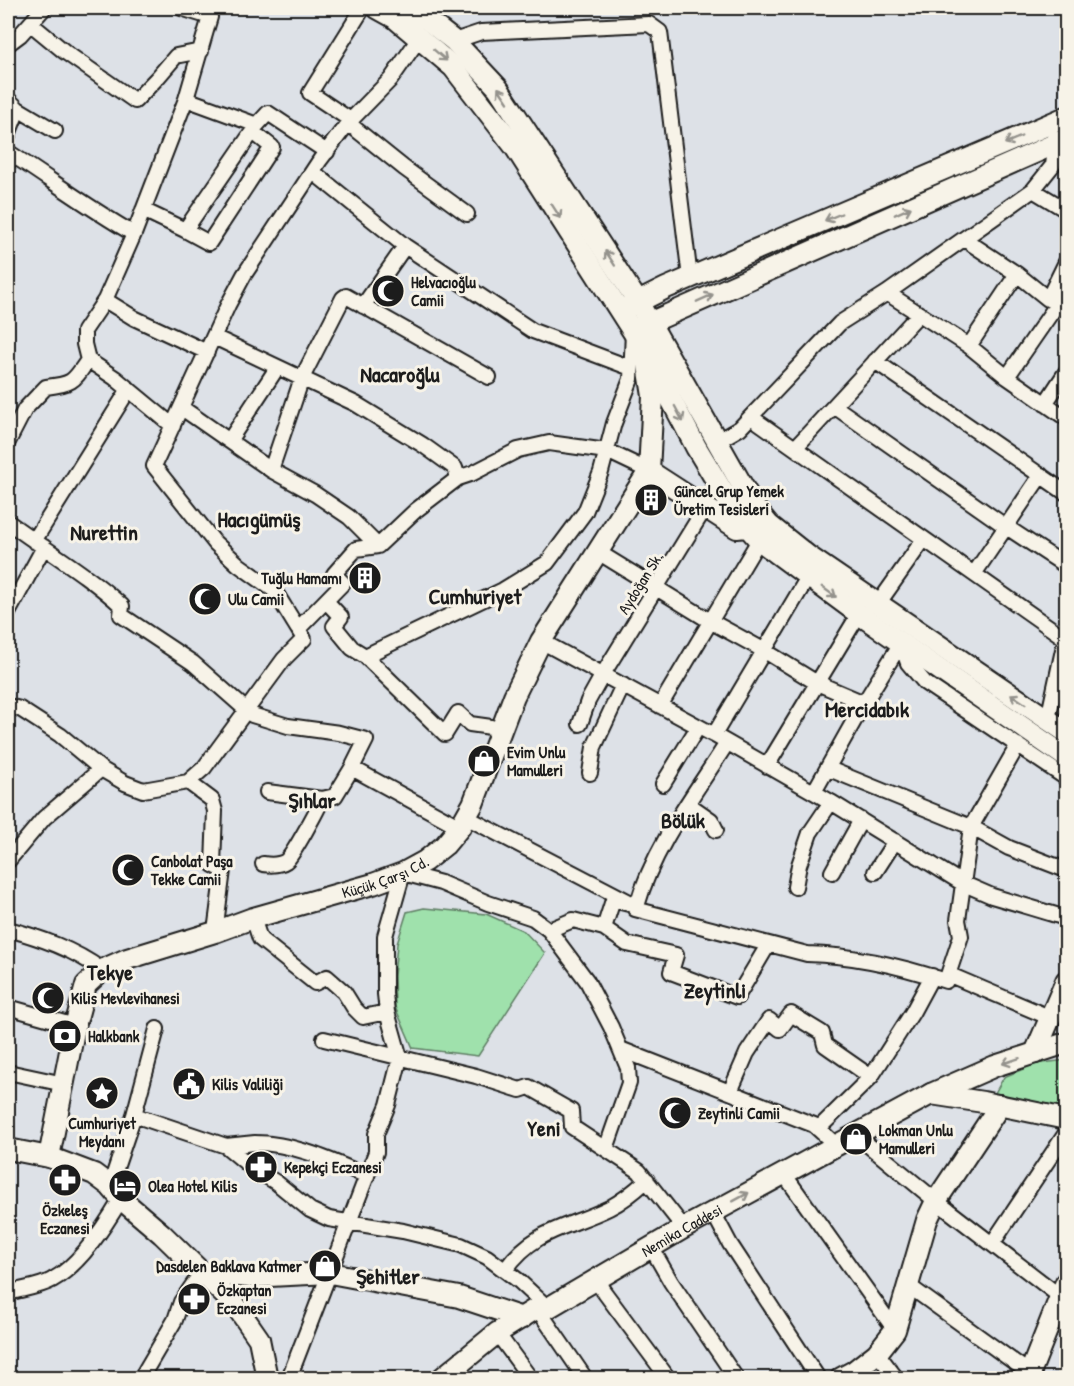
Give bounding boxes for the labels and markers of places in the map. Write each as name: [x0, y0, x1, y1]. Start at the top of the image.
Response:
place label: Helvacıoğlu Camii: [411, 271, 476, 311]
mosque icon: Helvacıoğlu Camii: [370, 273, 406, 309]
place label: Güncel Grup Yemek Üretim Tesisleri: [674, 480, 784, 520]
building icon: Güncel Grup Yemek Üretim Tesisleri: [633, 482, 669, 518]
building icon: Tuğlu Hamamı: [347, 560, 383, 596]
place label: Tuğlu Hamamı: [260, 567, 342, 590]
mosque icon: Ulu Camii: [187, 581, 223, 617]
place label: Ulu Camii: [228, 588, 284, 610]
place label: Evim Unlu Mamulleri: [507, 741, 566, 781]
shop icon: Evim Unlu Mamulleri: [466, 743, 502, 779]
place label: Canbolat Paşa Tekke Camii: [150, 850, 233, 890]
mosque icon: Canbolat Paşa Tekke Camii: [110, 852, 146, 888]
mosque icon: Kilis Mevlevihanesi: [30, 980, 66, 1016]
place label: Kilis Mevlevihanesi: [71, 987, 180, 1009]
bank icon: Halkbank: [47, 1018, 83, 1054]
place label: Halkbank: [88, 1025, 140, 1047]
public building icon: Kilis Valiliği: [171, 1066, 207, 1102]
place label: Kilis Valiliği: [212, 1073, 283, 1096]
place icon: Cumhuriyet Meydanı: [84, 1075, 120, 1111]
mosque icon: Zeytinli Camii: [657, 1095, 693, 1131]
place label: Zeytinli Camii: [698, 1102, 780, 1125]
place label: Cumhuriyet Meydanı: [68, 1112, 136, 1153]
place label: Lokman Unlu Mamulleri: [879, 1119, 953, 1159]
shop icon: Lokman Unlu Mamulleri: [838, 1121, 874, 1157]
pharmacy icon: Kepekçi Eczanesi: [243, 1149, 279, 1185]
place label: Kepekçi Eczanesi: [284, 1156, 382, 1179]
pharmacy icon: Özkeleş Eczanesi: [47, 1162, 83, 1198]
hotel icon: Olea Hotel Kilis: [107, 1168, 143, 1204]
place label: Olea Hotel Kilis: [148, 1175, 238, 1197]
place label: Özkeleş Eczanesi: [40, 1199, 90, 1239]
shop icon: Dasdelen Baklava Katmer: [307, 1248, 343, 1284]
place label: Dasdelen Baklava Katmer: [156, 1255, 303, 1277]
place label: Özkaptan Eczanesi: [217, 1279, 272, 1319]
pharmacy icon: Özkaptan Eczanesi: [176, 1281, 212, 1317]

